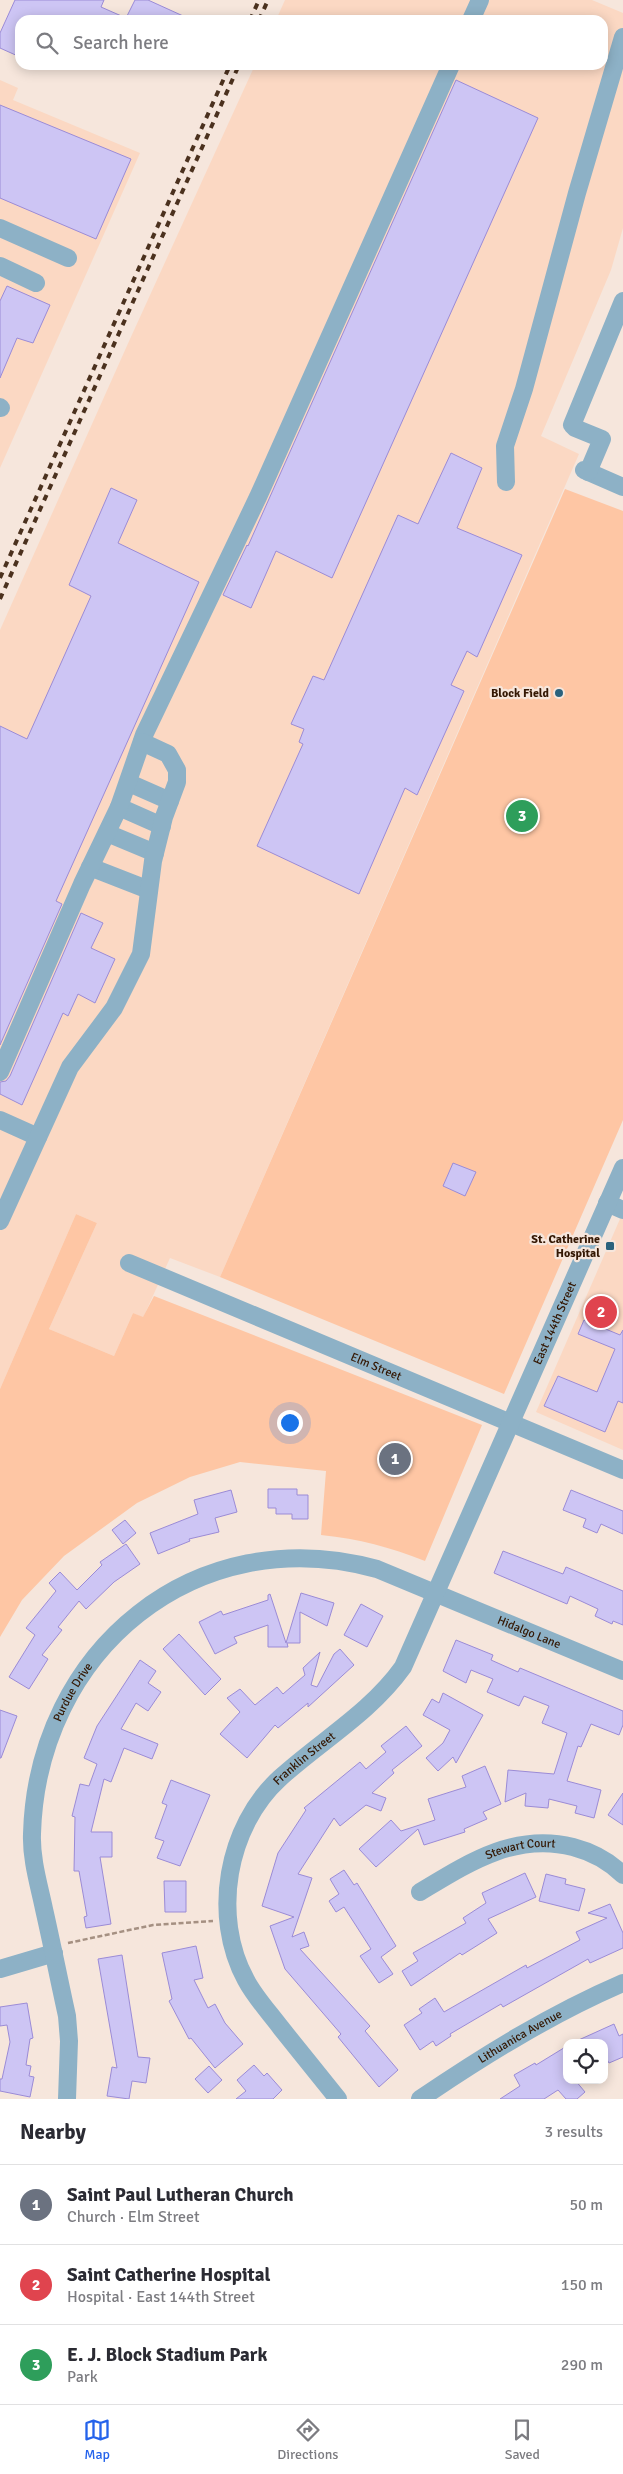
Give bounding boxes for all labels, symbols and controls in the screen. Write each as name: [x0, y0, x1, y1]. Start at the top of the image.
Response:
search box: [15, 15, 608, 70]
icon: search: [33, 29, 61, 57]
text: Search here: [73, 31, 169, 55]
place label: Block Field: [491, 686, 550, 701]
marker: Block Field: [553, 687, 565, 699]
pin: 3: [506, 797, 538, 835]
place label: St. Catherine Hospital: [531, 1232, 600, 1261]
marker: St. Catherine Hospital: [604, 1240, 616, 1252]
street label: East 144th Street: [530, 1280, 580, 1367]
pin: 2: [585, 1293, 617, 1331]
street label: Elm Street: [348, 1350, 404, 1384]
your location: [277, 1410, 303, 1436]
pin: 1: [379, 1440, 411, 1478]
street label: Hidalgo Lane: [495, 1613, 563, 1652]
street label: Purdue Drive: [50, 1660, 96, 1724]
street label: Franklin Street: [270, 1729, 339, 1789]
street label: Stewart Court: [483, 1836, 556, 1863]
street label: Lithuanica Avenue: [475, 2007, 565, 2067]
map controls: [563, 2039, 608, 2084]
button: locate: [563, 2039, 608, 2084]
text: Nearby: [20, 2119, 86, 2145]
text: 3 results: [544, 2122, 603, 2142]
text: Saint Paul Lutheran Church: [67, 2183, 294, 2207]
text: 1: [32, 2195, 40, 2215]
text: 50 m: [569, 2195, 603, 2215]
text: Church · Elm Street: [67, 2207, 200, 2227]
text: Saint Catherine Hospital: [67, 2263, 270, 2287]
text: 2: [32, 2275, 40, 2295]
text: 150 m: [561, 2275, 603, 2295]
text: Hospital · East 144th Street: [67, 2287, 255, 2307]
text: E. J. Block Stadium Park: [67, 2343, 267, 2367]
text: 3: [32, 2355, 40, 2375]
text: 290 m: [561, 2355, 603, 2375]
text: Park: [67, 2367, 98, 2387]
tab: Map: [83, 2416, 111, 2463]
tab: Directions: [277, 2416, 338, 2463]
tab: Saved: [505, 2416, 540, 2463]

